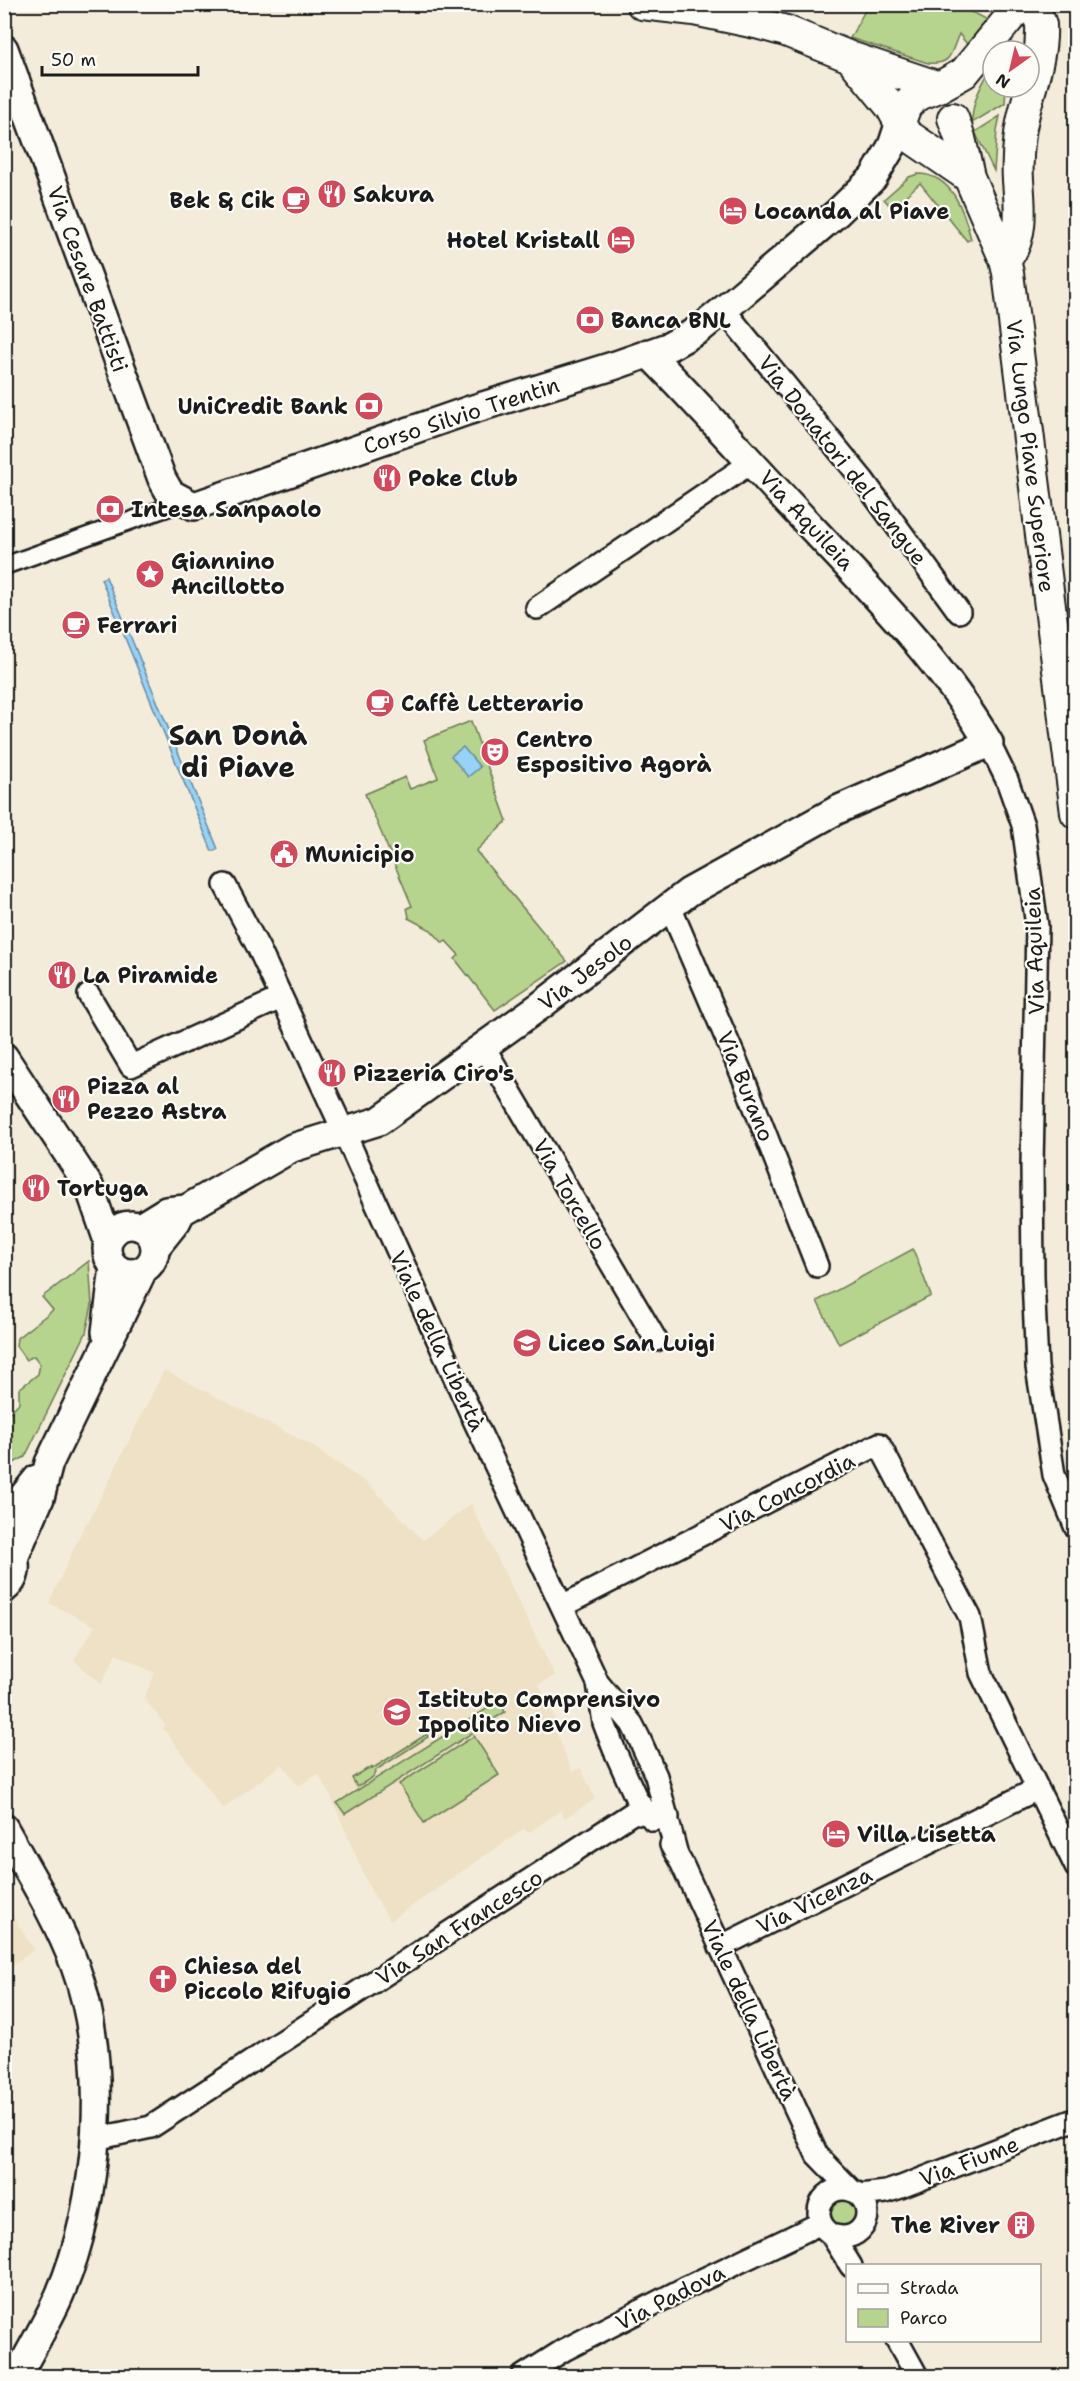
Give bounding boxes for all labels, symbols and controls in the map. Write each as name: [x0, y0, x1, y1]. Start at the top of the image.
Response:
scale bar: [42, 39, 198, 77]
north arrow: [981, 39, 1041, 99]
text: 50 m: [51, 48, 96, 72]
text: N: [992, 69, 1014, 93]
restaurant icon: Sakura: [316, 178, 348, 210]
place label: Sakura: [353, 180, 434, 209]
street label: Via Cesare Battisti: [40, 182, 135, 376]
cafe icon: Bek & Cik: [280, 184, 312, 216]
place label: Bek & Cik: [169, 186, 275, 215]
hotel icon: Locanda al Piave: [717, 195, 749, 227]
place label: Locanda al Piave: [754, 197, 950, 226]
hotel icon: Hotel Kristall: [605, 224, 637, 256]
place label: Hotel Kristall: [447, 226, 600, 255]
bank icon: Banca BNL: [574, 304, 606, 336]
place label: Banca BNL: [611, 306, 731, 335]
street label: Via Lungo Piave Superiore: [999, 318, 1062, 594]
street label: Via Donatori del Sangue: [751, 349, 934, 571]
street label: Corso Silvio Trentin: [359, 370, 563, 461]
bank icon: UniCredit Bank: [353, 390, 385, 422]
place label: UniCredit Bank: [177, 392, 348, 421]
restaurant icon: Poke Club: [371, 462, 403, 494]
place label: Poke Club: [408, 464, 518, 493]
street label: Via Aquileia: [753, 464, 861, 577]
bank icon: Intesa Sanpaolo: [94, 493, 126, 525]
place label: Intesa Sanpaolo: [131, 495, 321, 524]
place label: Giannino Ancillotto: [171, 547, 285, 601]
place icon: Giannino Ancillotto: [134, 558, 166, 590]
cafe icon: Ferrari: [60, 609, 92, 641]
place label: Ferrari: [97, 611, 178, 640]
cafe icon: Caffè Letterario: [364, 687, 396, 719]
place label: Caffè Letterario: [401, 689, 584, 718]
district label: San Donà di Piave: [169, 716, 307, 786]
place label: Centro Espositivo Agorà: [516, 725, 711, 779]
theatre icon: Centro Espositivo Agorà: [479, 736, 511, 768]
public building icon: Municipio: [268, 838, 300, 870]
place label: Municipio: [305, 840, 414, 869]
street label: Via Aquileia: [1018, 886, 1051, 1015]
street label: Via Jesolo: [532, 928, 638, 1017]
restaurant icon: La Piramide: [46, 959, 78, 991]
place label: La Piramide: [83, 961, 218, 990]
street label: Via Burano: [710, 1027, 781, 1146]
restaurant icon: Pizzeria Ciro's: [316, 1057, 348, 1089]
place label: Pizzeria Ciro's: [353, 1059, 514, 1088]
place label: Pizza al Pezzo Astra: [87, 1072, 227, 1126]
restaurant icon: Pizza al Pezzo Astra: [50, 1083, 82, 1115]
street label: Via Torcello: [526, 1133, 613, 1255]
restaurant icon: Tortuga: [20, 1172, 52, 1204]
place label: Tortuga: [57, 1174, 148, 1203]
street label: Viale della Libertà: [383, 1246, 492, 1436]
school or university icon: Liceo San Luigi: [511, 1327, 543, 1359]
place label: Liceo San Luigi: [548, 1329, 715, 1358]
street label: Via Concordia: [715, 1446, 860, 1539]
place label: Istituto Comprensivo Ippolito Nievo: [418, 1685, 660, 1739]
school or university icon: Istituto Comprensivo Ippolito Nievo: [381, 1696, 413, 1728]
hotel icon: Villa Lisetta: [820, 1818, 852, 1850]
place label: Villa Lisetta: [857, 1820, 996, 1849]
street label: Via Vicenza: [752, 1860, 877, 1941]
street label: Via San Francesco: [370, 1863, 548, 1992]
street label: Viale della Libertà: [695, 1915, 804, 2105]
place label: Chiesa del Piccolo Rifugio: [184, 1952, 351, 2006]
church icon: Chiesa del Piccolo Rifugio: [147, 1963, 179, 1995]
street label: Via Fiume: [915, 2129, 1023, 2194]
building icon: The River: [1005, 2209, 1037, 2241]
place label: The River: [891, 2211, 1000, 2240]
street label: Via Padova: [611, 2257, 730, 2337]
legend: [846, 2264, 1041, 2342]
text: Strada: [900, 2276, 959, 2300]
text: Parco: [900, 2306, 948, 2330]

